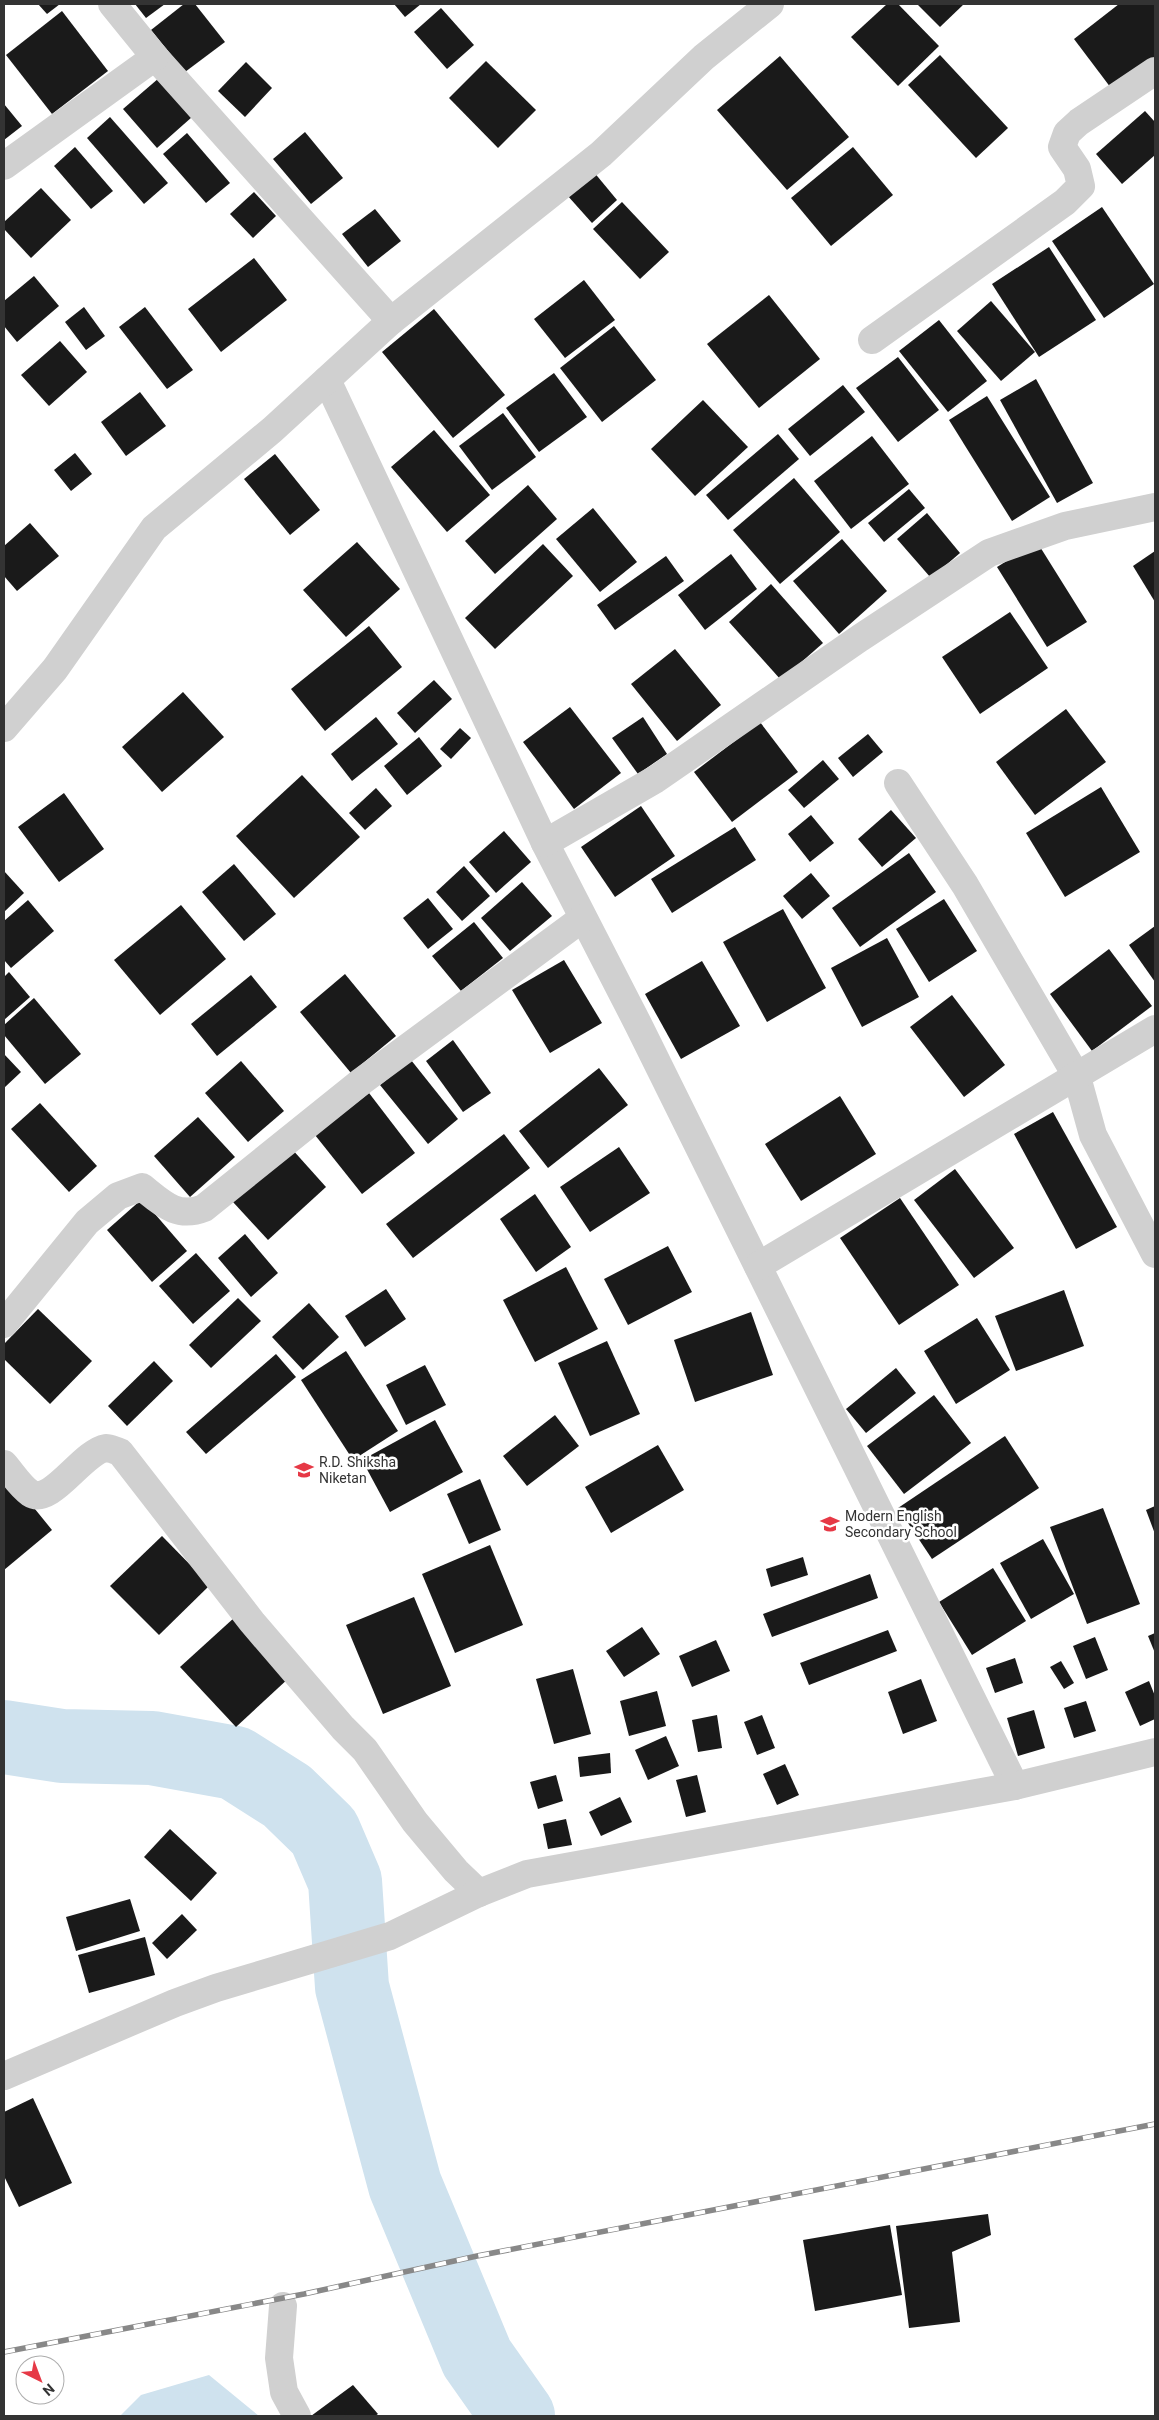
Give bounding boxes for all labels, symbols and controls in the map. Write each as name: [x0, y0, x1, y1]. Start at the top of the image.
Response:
place label: R.D. Shiksha Niketan: [319, 1454, 396, 1486]
school or university icon: R.D. Shiksha Niketan: [293, 1459, 315, 1481]
place label: Modern English Secondary School: [845, 1508, 957, 1540]
school or university icon: Modern English Secondary School: [819, 1513, 841, 1535]
north arrow: [15, 2355, 65, 2405]
text: N: [40, 2380, 58, 2399]

